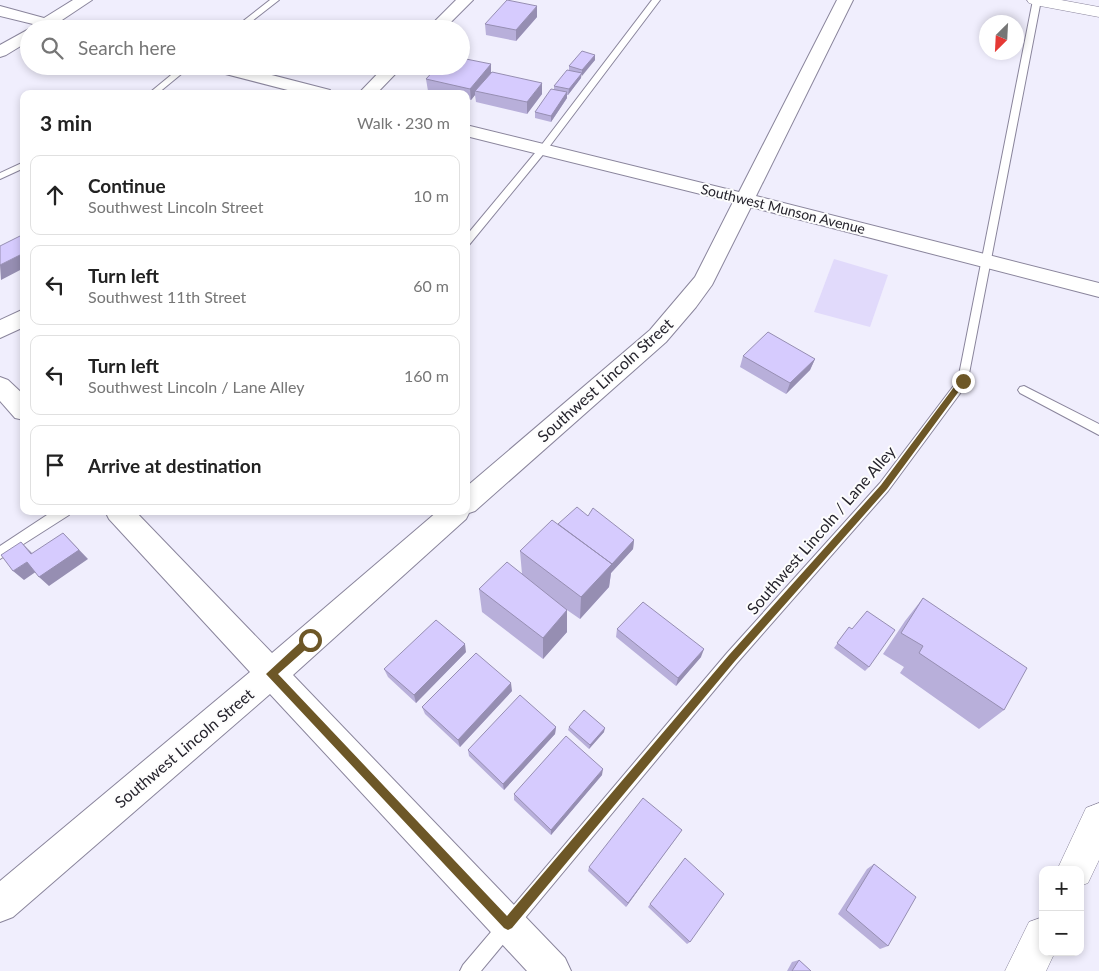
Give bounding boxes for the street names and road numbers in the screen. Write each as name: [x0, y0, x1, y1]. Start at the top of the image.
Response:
street label: Southwest Munson Avenue: [699, 180, 867, 237]
street label: Southwest Lincoln Street: [533, 314, 676, 445]
street label: Southwest Lincoln / Lane Alley: [742, 441, 899, 618]
street label: Southwest Lincoln Street: [110, 684, 257, 811]

